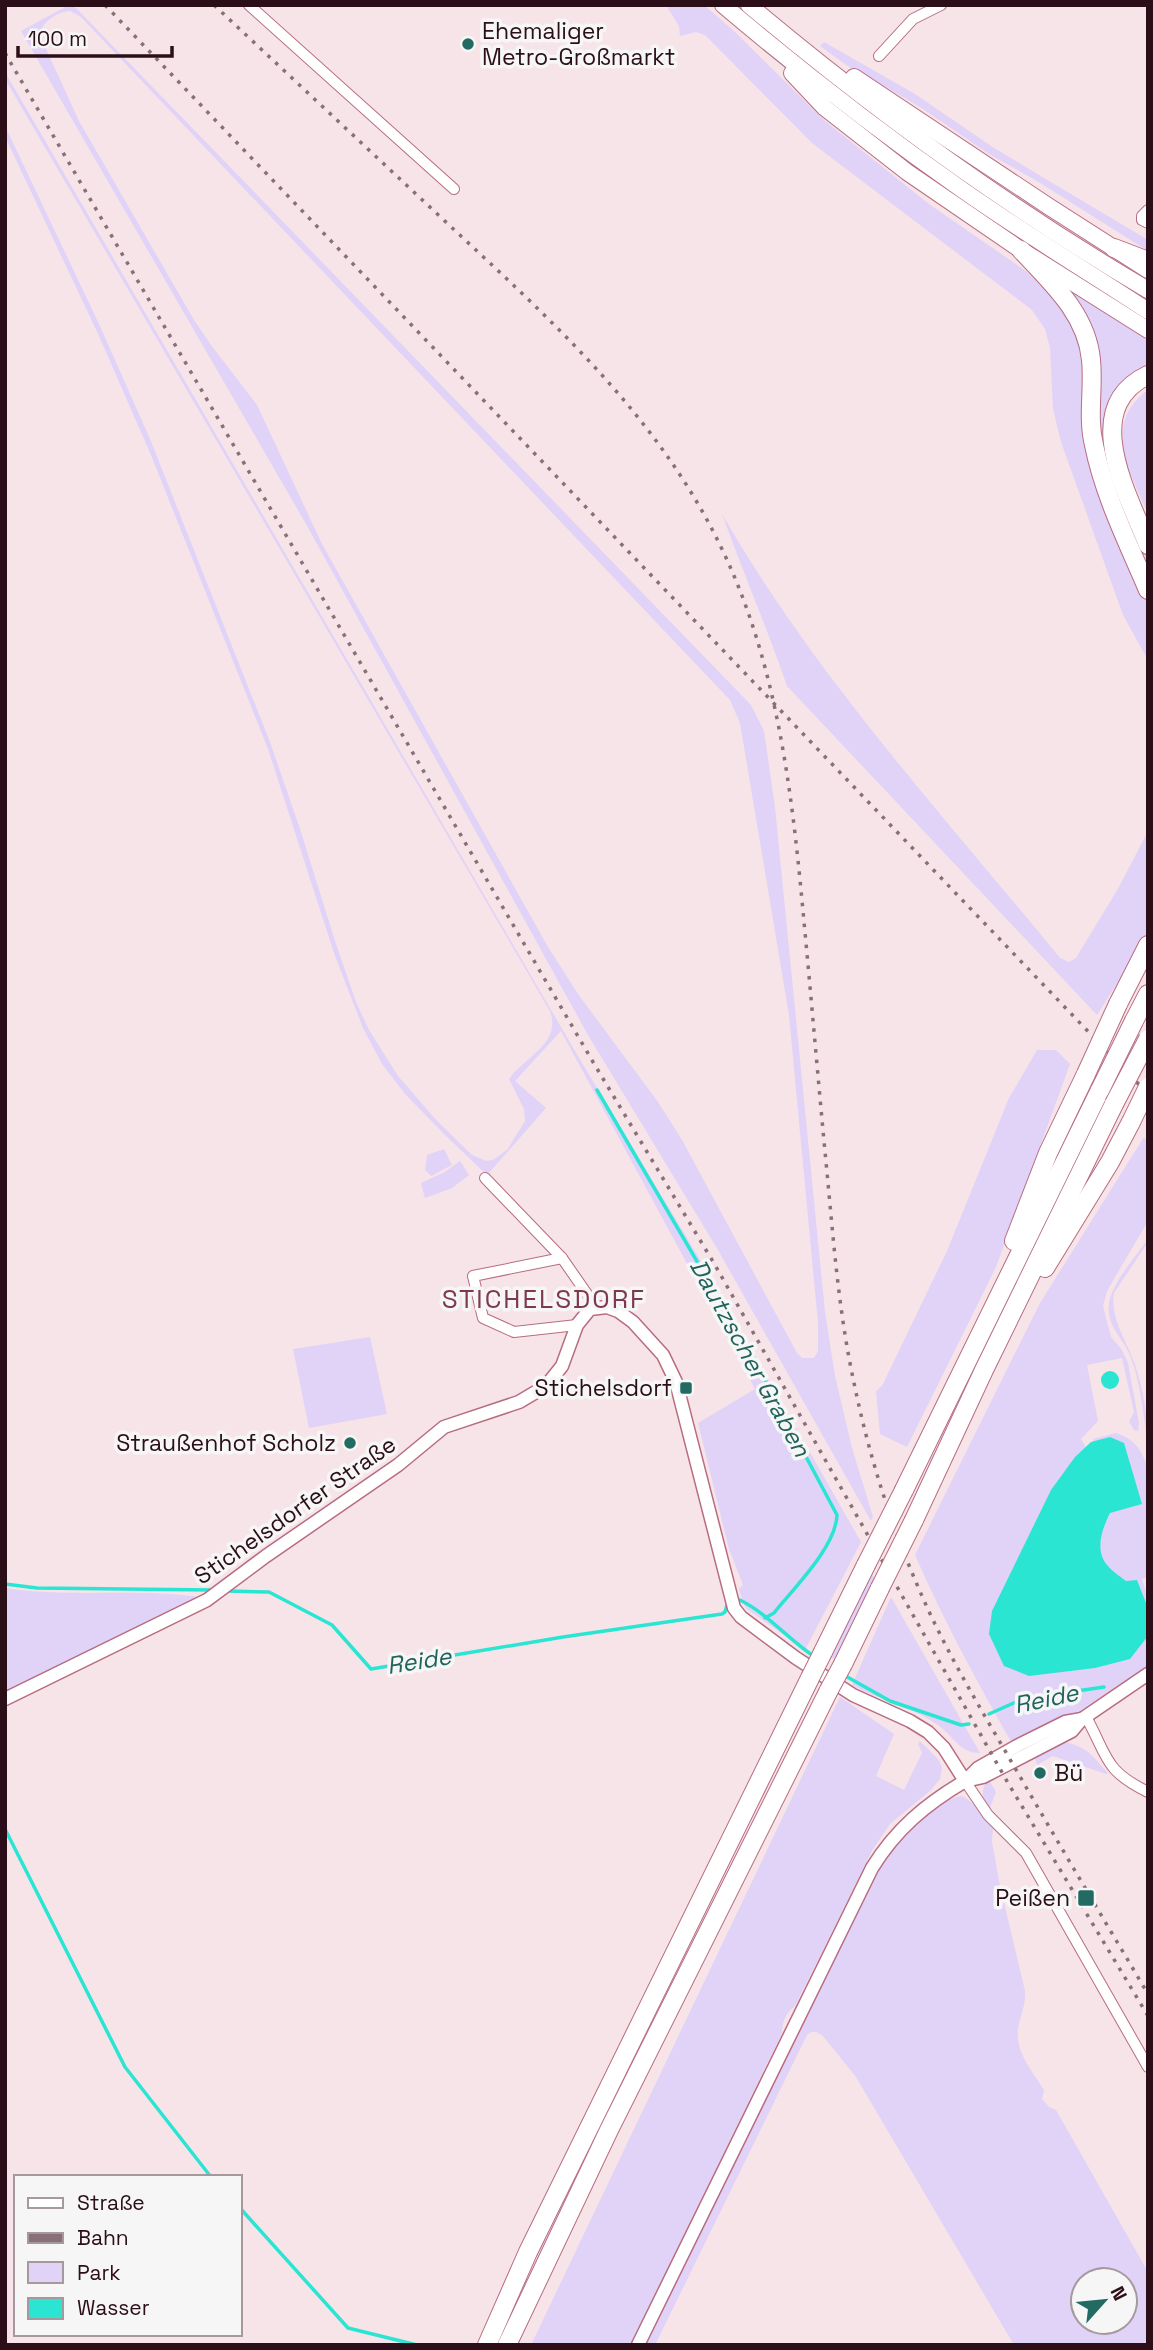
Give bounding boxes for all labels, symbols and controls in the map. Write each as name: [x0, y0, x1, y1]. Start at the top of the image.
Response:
scale bar: [18, 14, 172, 58]
place label: Ehemaliger Metro-Großmarkt: [482, 16, 675, 72]
text: 100 m: [28, 25, 87, 52]
marker: Ehemaliger Metro-Großmarkt: [460, 36, 476, 52]
water label: Dautzscher Graben: [683, 1253, 818, 1463]
district label: STICHELSDORF: [442, 1282, 646, 1316]
place label: Stichelsdorf: [535, 1373, 672, 1403]
marker: Stichelsdorf: [678, 1380, 694, 1396]
place label: Straußenhof Scholz: [116, 1428, 336, 1458]
street label: Stichelsdorfer Straße: [188, 1429, 402, 1591]
marker: Straußenhof Scholz: [342, 1435, 358, 1451]
water label: Reide: [384, 1640, 454, 1681]
water label: Reide: [1011, 1676, 1082, 1720]
place label: Bü: [1054, 1758, 1083, 1788]
marker: Bü: [1032, 1765, 1048, 1781]
place label: Peißen: [995, 1883, 1070, 1913]
marker: Peißen: [1076, 1888, 1096, 1908]
legend: [14, 2175, 242, 2336]
text: Straße: [77, 2189, 145, 2216]
text: Bahn: [77, 2224, 129, 2251]
text: Park: [77, 2259, 121, 2286]
north arrow: [1069, 2266, 1139, 2336]
text: N: [1105, 2282, 1133, 2305]
text: Wasser: [77, 2294, 150, 2321]

